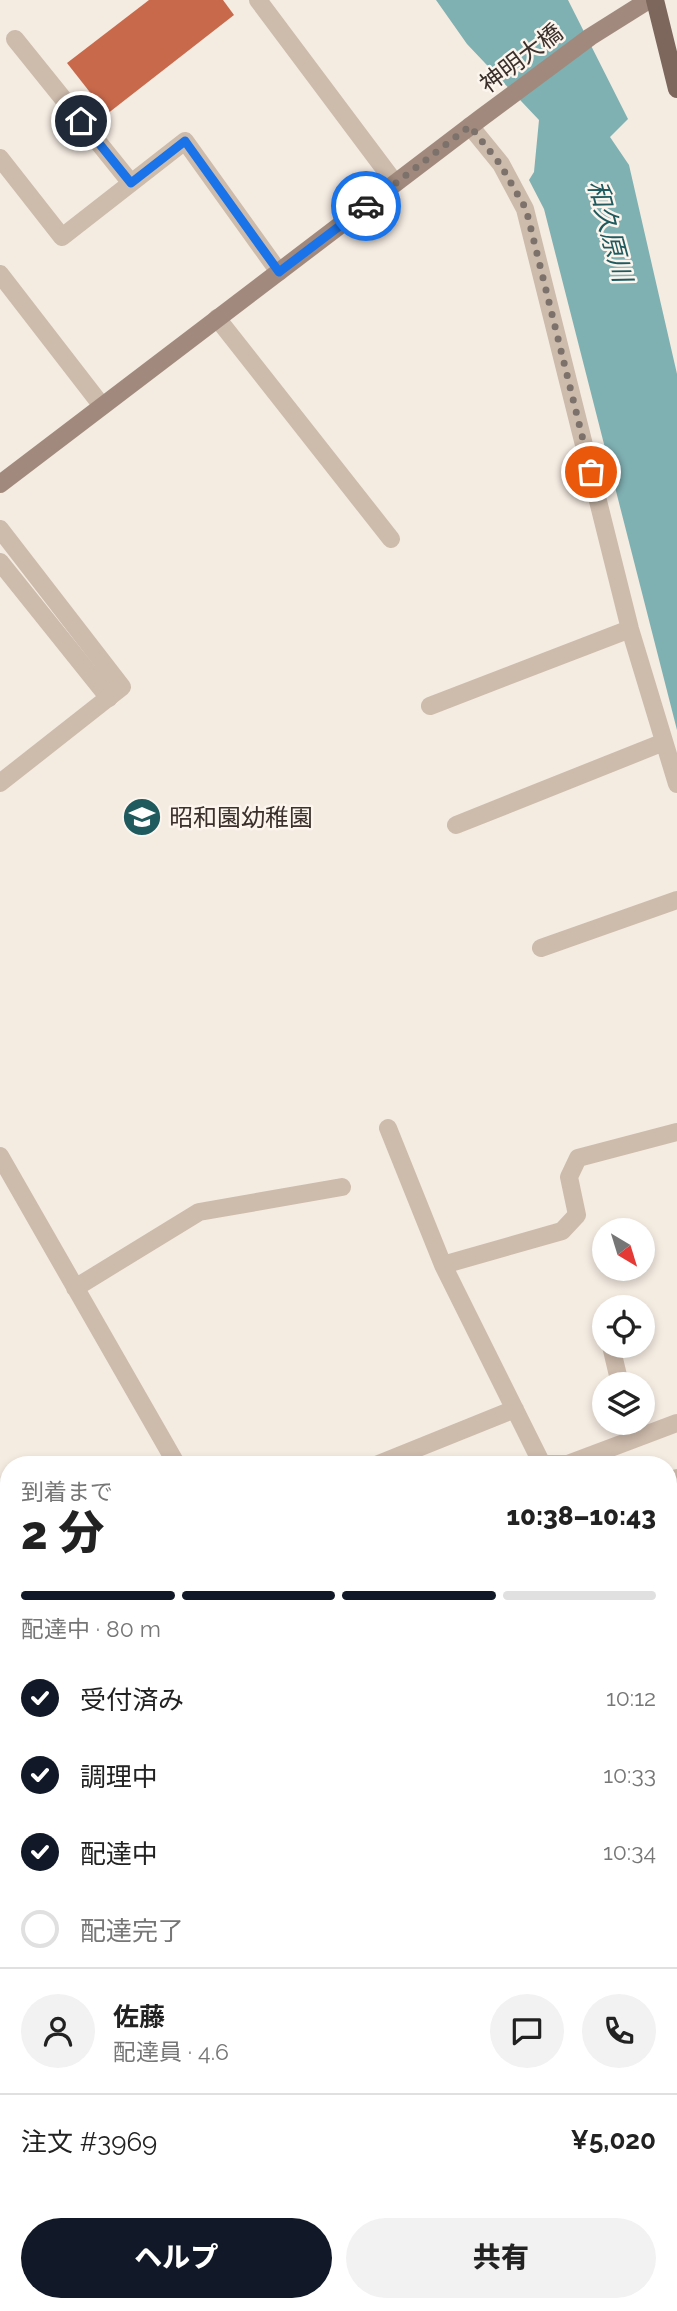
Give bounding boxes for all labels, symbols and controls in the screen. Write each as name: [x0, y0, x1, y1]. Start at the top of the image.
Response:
street label: 神明大橋: [474, 18, 568, 98]
pin: [51, 91, 111, 151]
icon: home: [62, 102, 100, 140]
courier: [331, 171, 401, 241]
water label: 和久原川: [582, 177, 639, 288]
icon: car: [347, 187, 385, 225]
pin: [561, 442, 621, 502]
icon: bag: [572, 453, 610, 491]
school or university icon: 昭和園幼稚園: [121, 796, 163, 838]
place label: 昭和園幼稚園: [169, 803, 313, 832]
north arrow: [592, 1218, 654, 1281]
map controls: [592, 1218, 655, 1435]
button: locate: [592, 1295, 655, 1358]
button: layers: [592, 1372, 655, 1435]
text: 到着まで: [21, 1478, 113, 1505]
text: 10:38–10:43: [506, 1501, 656, 1531]
text: 2 分: [21, 1506, 104, 1560]
text: 配達中 · 80 m: [21, 1615, 161, 1642]
icon: check: [21, 1679, 59, 1717]
text: 10:12: [606, 1684, 656, 1711]
text: 受付済み: [80, 1685, 184, 1715]
icon: check: [21, 1756, 59, 1794]
text: 10:33: [603, 1761, 656, 1788]
text: 調理中: [80, 1762, 158, 1792]
icon: check: [21, 1833, 59, 1871]
text: 10:34: [603, 1838, 656, 1865]
text: 配達中: [80, 1839, 158, 1869]
text: 配達完了: [80, 1916, 184, 1946]
button: person: [21, 1994, 95, 2068]
button: chat: [490, 1994, 564, 2068]
button: phone: [582, 1994, 656, 2068]
text: 佐藤: [113, 2002, 165, 2032]
text: 配達員 · 4.6: [113, 2038, 229, 2065]
text: ¥5,020: [570, 2125, 656, 2155]
text: 注文 #3969: [21, 2127, 157, 2157]
button: ヘルプ: [21, 2218, 332, 2298]
button: 共有: [346, 2218, 656, 2298]

